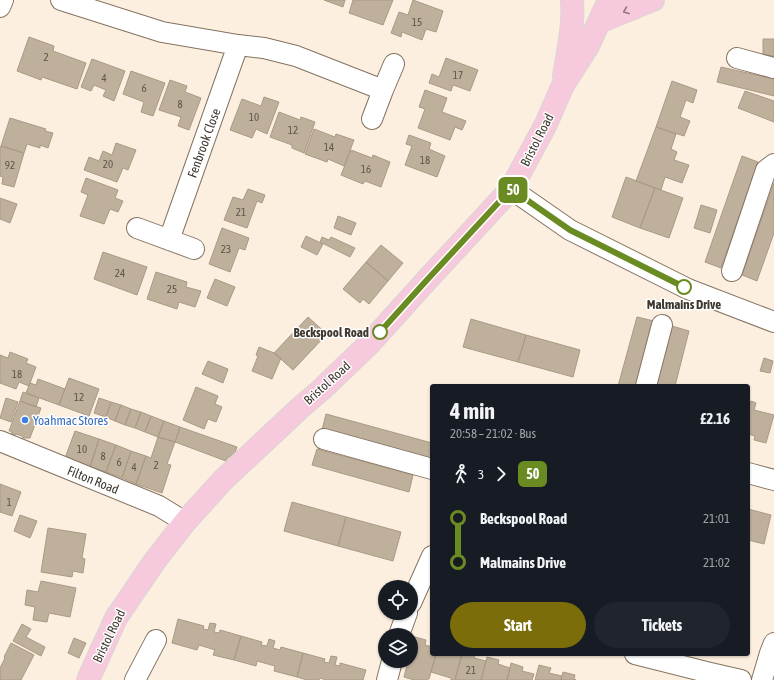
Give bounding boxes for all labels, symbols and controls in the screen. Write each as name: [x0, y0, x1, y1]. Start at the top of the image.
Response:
one-way arrow: [622, 6, 630, 14]
house number: 15: [412, 16, 422, 28]
house number: 2: [43, 51, 49, 63]
house number: 17: [453, 69, 463, 81]
house number: 4: [101, 72, 107, 84]
house number: 6: [141, 82, 147, 94]
house number: 8: [177, 98, 183, 110]
street label: Fenbrook Close: [185, 106, 224, 180]
house number: 10: [249, 111, 259, 123]
street label: Bristol Road: [517, 111, 557, 169]
house number: 12: [288, 124, 298, 136]
house number: 14: [324, 141, 334, 153]
house number: 18: [420, 154, 430, 166]
house number: 20: [103, 158, 113, 170]
house number: 92: [5, 159, 15, 171]
house number: 16: [361, 163, 371, 175]
line badge: 50: [495, 177, 531, 203]
text: 50: [506, 182, 520, 198]
house number: 21: [236, 206, 246, 218]
house number: 23: [221, 243, 231, 255]
house number: 24: [115, 267, 125, 279]
marker: Malmains Drive: [676, 279, 692, 295]
house number: 25: [167, 283, 177, 295]
place label: Malmains Drive: [647, 297, 721, 312]
marker: Beckspool Road: [372, 324, 388, 340]
place label: Beckspool Road: [293, 325, 369, 340]
street label: Bristol Road: [301, 358, 353, 408]
house number: 18: [12, 368, 22, 380]
house number: 12: [74, 391, 84, 403]
text: 4 min: [450, 398, 495, 424]
text: £2.16: [700, 410, 730, 427]
place label: Yoahmac Stores: [33, 413, 108, 428]
marker: Yoahmac Stores: [20, 415, 30, 425]
text: 20:58 – 21:02 · Bus: [450, 426, 536, 441]
house number: 10: [77, 443, 87, 455]
house number: 8: [100, 450, 106, 462]
house number: 6: [116, 456, 122, 468]
house number: 2: [153, 459, 159, 471]
house number: 4: [131, 461, 137, 473]
street label: Filton Road: [65, 463, 121, 497]
icon: walk: [450, 463, 472, 485]
icon: forward: [490, 463, 512, 485]
text: 50: [526, 466, 539, 482]
text: 3: [478, 467, 484, 482]
house number: 1: [6, 496, 12, 508]
text: Beckspool Road: [480, 510, 567, 527]
text: 21:01: [703, 511, 730, 526]
text: Malmains Drive: [480, 554, 566, 571]
text: 21:02: [703, 555, 730, 570]
map controls: [378, 580, 418, 668]
button: locate: [378, 580, 418, 620]
button: Start: [450, 602, 586, 648]
button: Tickets: [594, 602, 730, 648]
street label: Bristol Road: [90, 607, 128, 665]
button: layers: [378, 628, 418, 668]
house number: 21: [466, 664, 476, 676]

